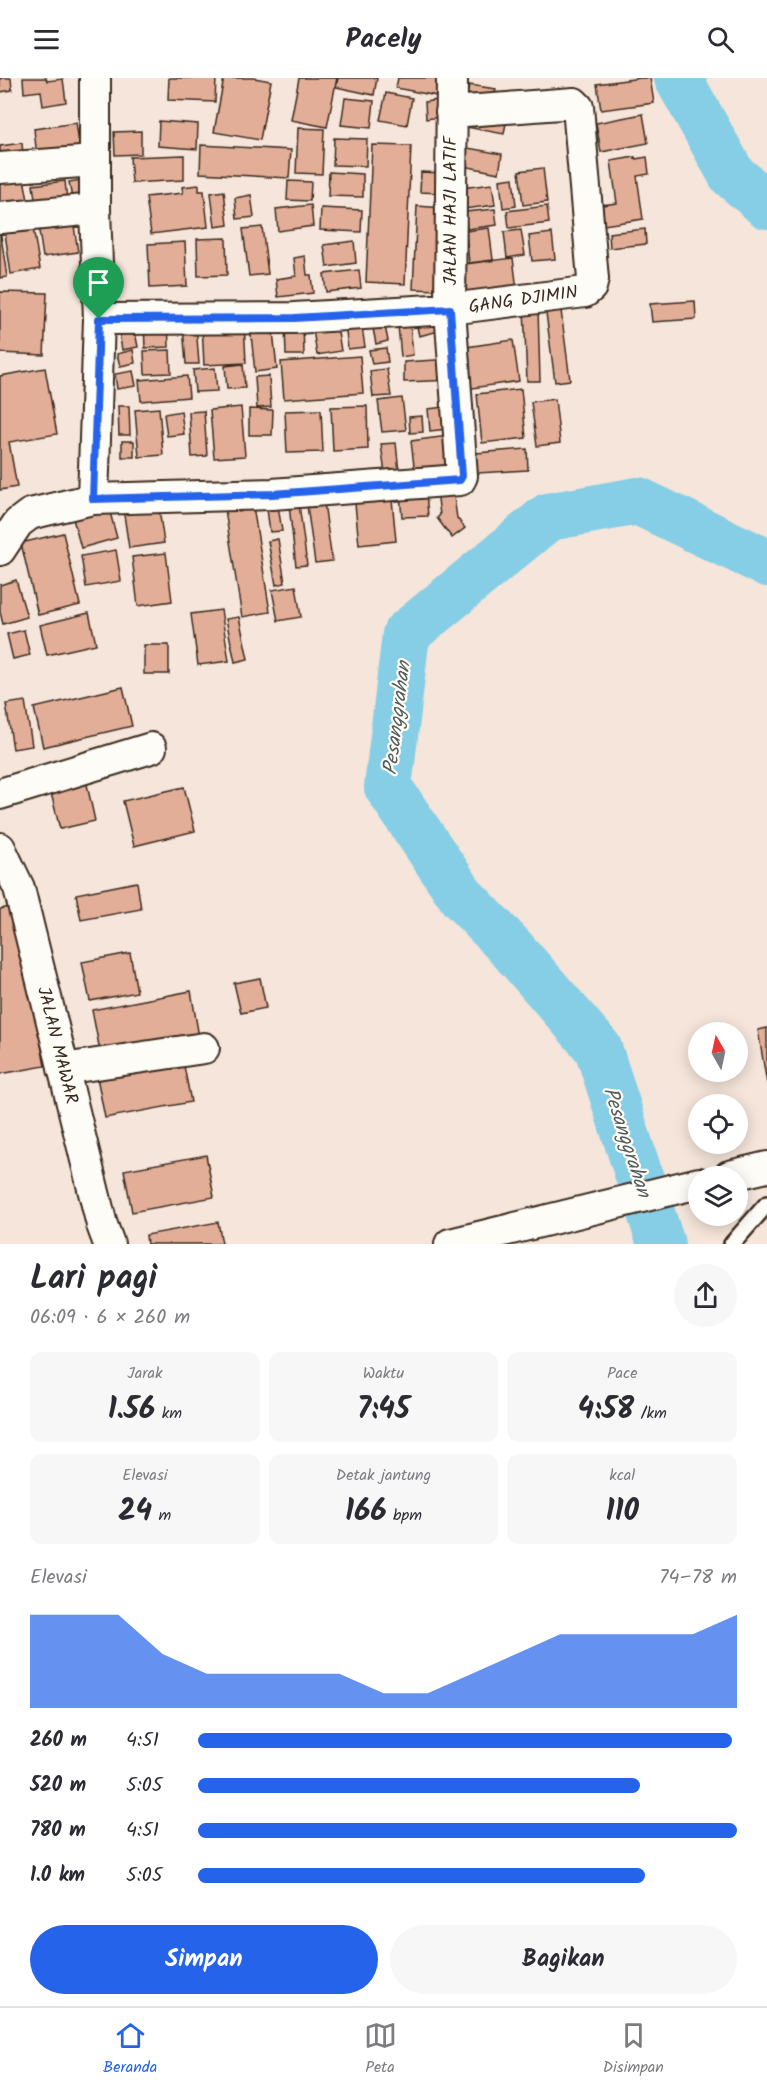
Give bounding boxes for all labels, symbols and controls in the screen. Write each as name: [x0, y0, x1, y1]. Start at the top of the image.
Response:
text: Pacely: [345, 18, 422, 61]
icon: menu: [30, 23, 63, 56]
icon: search: [704, 23, 737, 56]
street label: JALAN HAJI LATIF: [437, 135, 466, 286]
pin: [73, 257, 124, 319]
icon: arrive: [82, 266, 115, 299]
street label: GANG DJIMIN: [467, 278, 580, 322]
water label: Pesanggrahan: [375, 658, 421, 777]
street label: JALAN MAWAR: [28, 984, 85, 1107]
north arrow: [688, 1022, 748, 1082]
map controls: [688, 1022, 748, 1226]
water label: Pesanggrahan: [593, 1083, 659, 1203]
button: locate: [688, 1094, 748, 1154]
button: layers: [688, 1166, 748, 1226]
text: Lari pagi: [30, 1253, 157, 1306]
button: share: [674, 1264, 737, 1327]
text: 06:09 · 6 × 260 m: [30, 1302, 190, 1334]
text: Jarak: [127, 1361, 162, 1386]
text: Waktu: [363, 1361, 404, 1386]
text: Pace: [607, 1361, 637, 1386]
text: 1.56: [108, 1386, 155, 1434]
text: 7:45: [357, 1386, 410, 1434]
text: 4:58: [578, 1386, 634, 1434]
text: km: [155, 1401, 182, 1426]
text: /km: [634, 1401, 667, 1426]
text: Elevasi: [122, 1463, 168, 1488]
text: Detak jantung: [336, 1463, 431, 1488]
text: kcal: [609, 1463, 635, 1488]
text: 24: [118, 1488, 152, 1536]
text: 166: [345, 1488, 387, 1536]
text: 110: [605, 1488, 639, 1536]
text: m: [152, 1503, 171, 1528]
text: bpm: [387, 1503, 422, 1528]
text: Elevasi: [30, 1562, 87, 1594]
text: 74–78 m: [659, 1562, 737, 1594]
text: 260 m: [30, 1725, 87, 1757]
text: 4:51: [126, 1725, 159, 1757]
text: 520 m: [30, 1770, 86, 1802]
text: 5:05: [126, 1770, 162, 1802]
text: 780 m: [30, 1815, 86, 1847]
text: 4:51: [126, 1815, 159, 1847]
text: 1.0 km: [30, 1860, 85, 1892]
text: 5:05: [126, 1860, 162, 1892]
button: Simpan: [30, 1925, 378, 1994]
button: Bagikan: [390, 1925, 737, 1994]
tab: Beranda: [103, 2019, 157, 2080]
tab: Peta: [364, 2019, 397, 2080]
tab: Disimpan: [603, 2019, 664, 2080]

